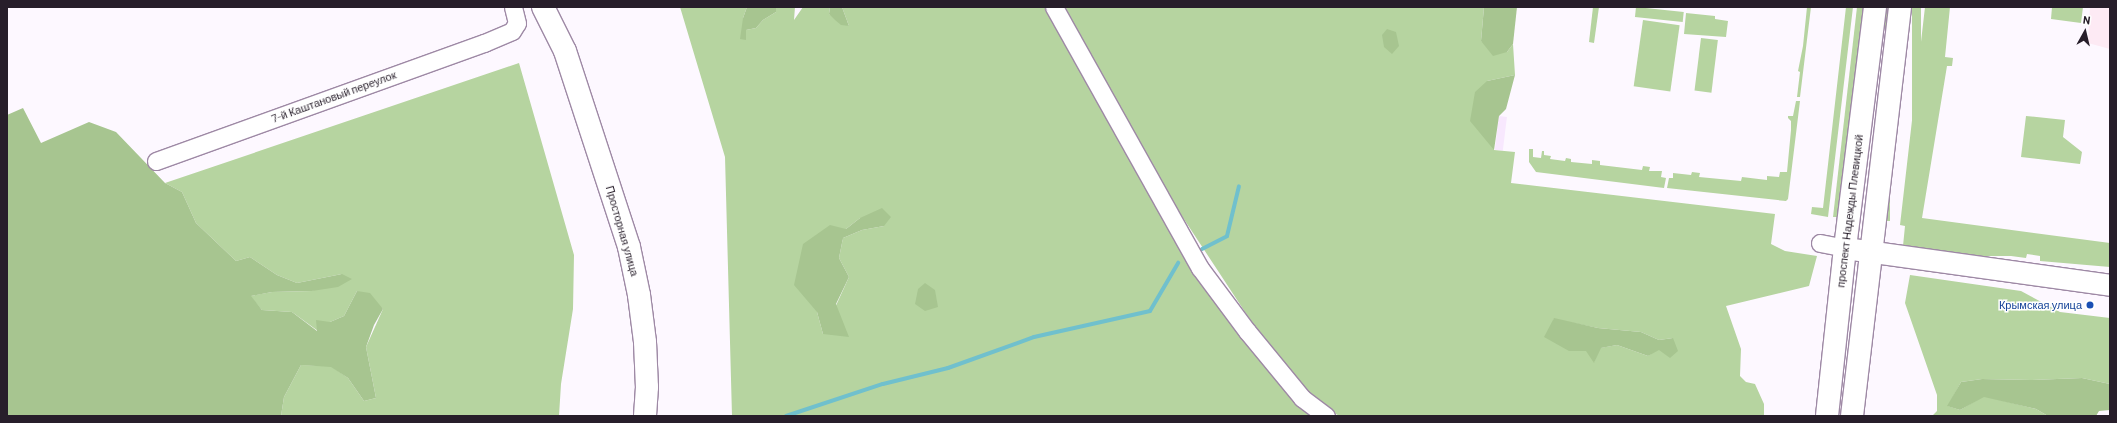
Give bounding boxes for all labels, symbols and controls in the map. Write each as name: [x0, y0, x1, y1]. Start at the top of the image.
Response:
north arrow: [2065, 12, 2105, 52]
text: N: [2082, 13, 2091, 27]
street label: 7-й Каштановый переулок: [270, 68, 398, 126]
street label: проспект Надежды Плевицкой: [1834, 134, 1866, 288]
street label: Просторная улица: [603, 184, 641, 278]
place label: Крымская улица: [1999, 298, 2082, 312]
marker: Крымская улица: [2085, 300, 2095, 310]

